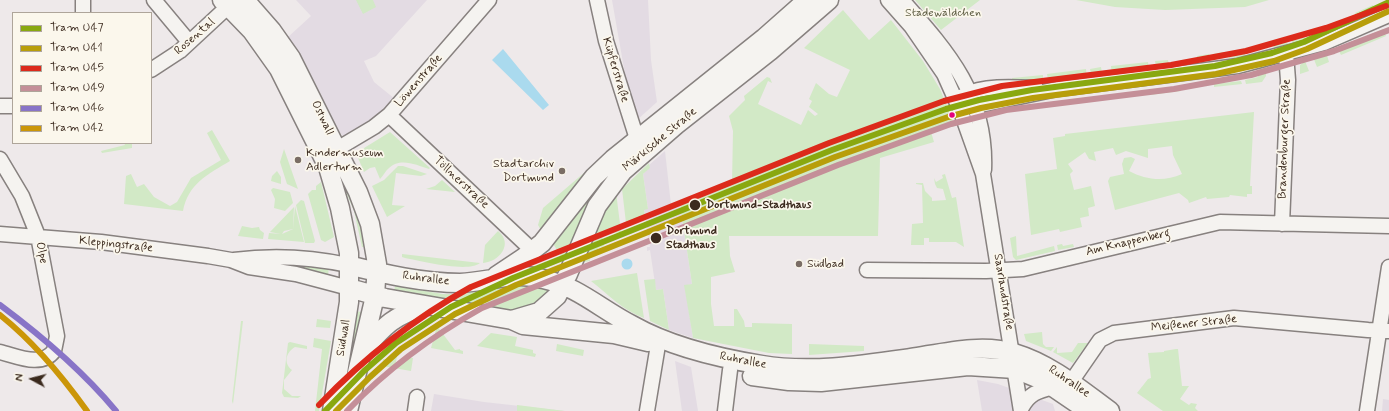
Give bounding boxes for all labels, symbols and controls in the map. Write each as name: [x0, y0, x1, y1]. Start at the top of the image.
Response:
park label: Stadewäldchen: [905, 6, 981, 20]
legend: [12, 12, 152, 144]
street label: Rosental: [172, 16, 218, 58]
text: Tram U47: [50, 20, 103, 36]
street label: Küpferstraße: [598, 36, 632, 104]
text: Tram U41: [50, 40, 103, 56]
street label: Löwenstraße: [392, 52, 446, 110]
text: Tram U45: [50, 60, 104, 76]
street label: Brandenburger Straße: [1276, 79, 1294, 199]
text: Tram U49: [50, 80, 105, 96]
street label: Ostwall: [308, 99, 336, 137]
text: Tram U46: [50, 100, 104, 116]
street label: Märkische Straße: [620, 105, 700, 175]
unlabelled marker: [947, 110, 957, 120]
text: Tram U42: [50, 120, 104, 136]
place label: Kindermuseum Adlerturm: [306, 146, 383, 174]
street label: Töllnerstraße: [430, 154, 492, 212]
marker: Kindermuseum Adlerturm: [293, 155, 303, 165]
place label: Stadtarchiv Dortmund: [493, 157, 554, 185]
marker: Stadtarchiv Dortmund: [557, 166, 567, 176]
marker: Dortmund-Stadthaus: [688, 198, 702, 212]
place label: Dortmund-Stadthaus: [706, 198, 812, 212]
place label: Dortmund Stadthaus: [666, 224, 717, 252]
street label: Am Knappenberg: [1084, 226, 1172, 260]
marker: Dortmund Stadthaus: [649, 231, 663, 245]
street label: Kleppingstraße: [78, 234, 154, 256]
street label: Olpe: [32, 241, 50, 265]
street label: Saarlandstraße: [990, 253, 1016, 331]
place label: Südbad: [807, 257, 844, 271]
marker: Südbad: [794, 259, 804, 269]
street label: Ruhrallee: [402, 269, 450, 289]
street label: Meißener Straße: [1150, 312, 1238, 336]
street label: Südwall: [334, 319, 354, 357]
street label: Ruhrallee: [718, 349, 768, 373]
north arrow: [12, 359, 52, 399]
street label: Ruhrallee: [1045, 363, 1093, 401]
text: N: [13, 373, 27, 382]

